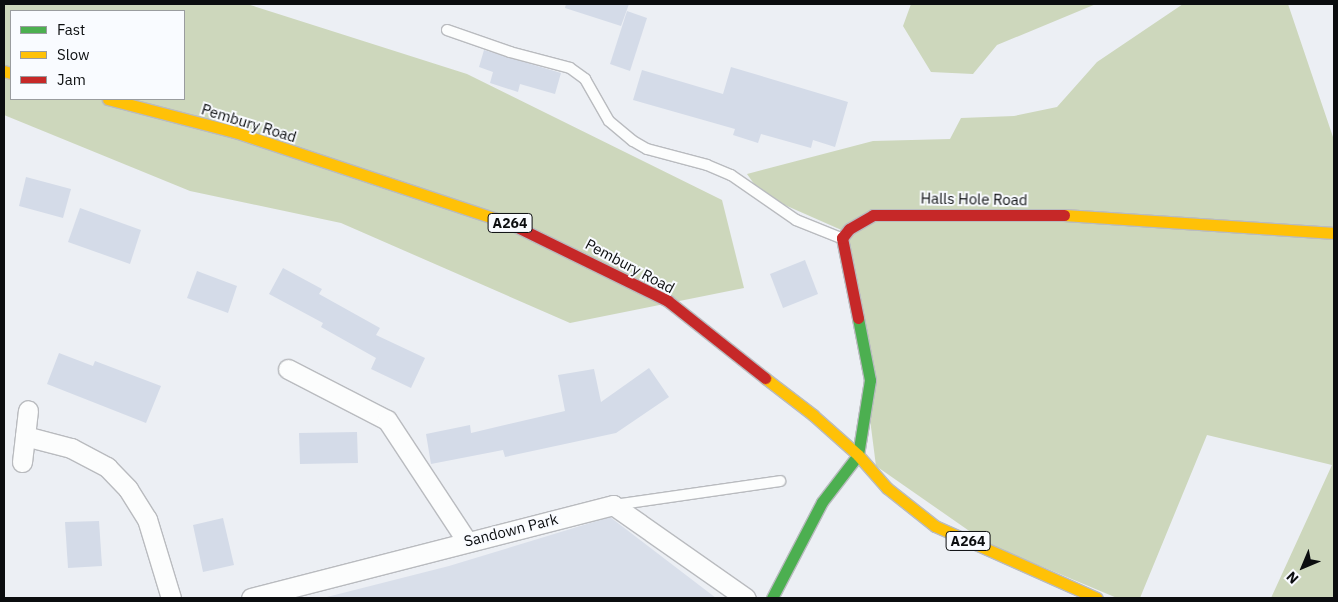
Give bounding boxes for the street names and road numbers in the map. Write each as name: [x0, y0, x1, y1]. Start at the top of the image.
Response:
street label: Pembury Road: [199, 100, 299, 146]
street label: Halls Hole Road: [920, 189, 1028, 209]
road number: A264: [488, 212, 532, 234]
street label: Pembury Road: [582, 235, 678, 297]
street label: Sandown Park: [462, 510, 560, 550]
road number: A264: [946, 530, 990, 552]

